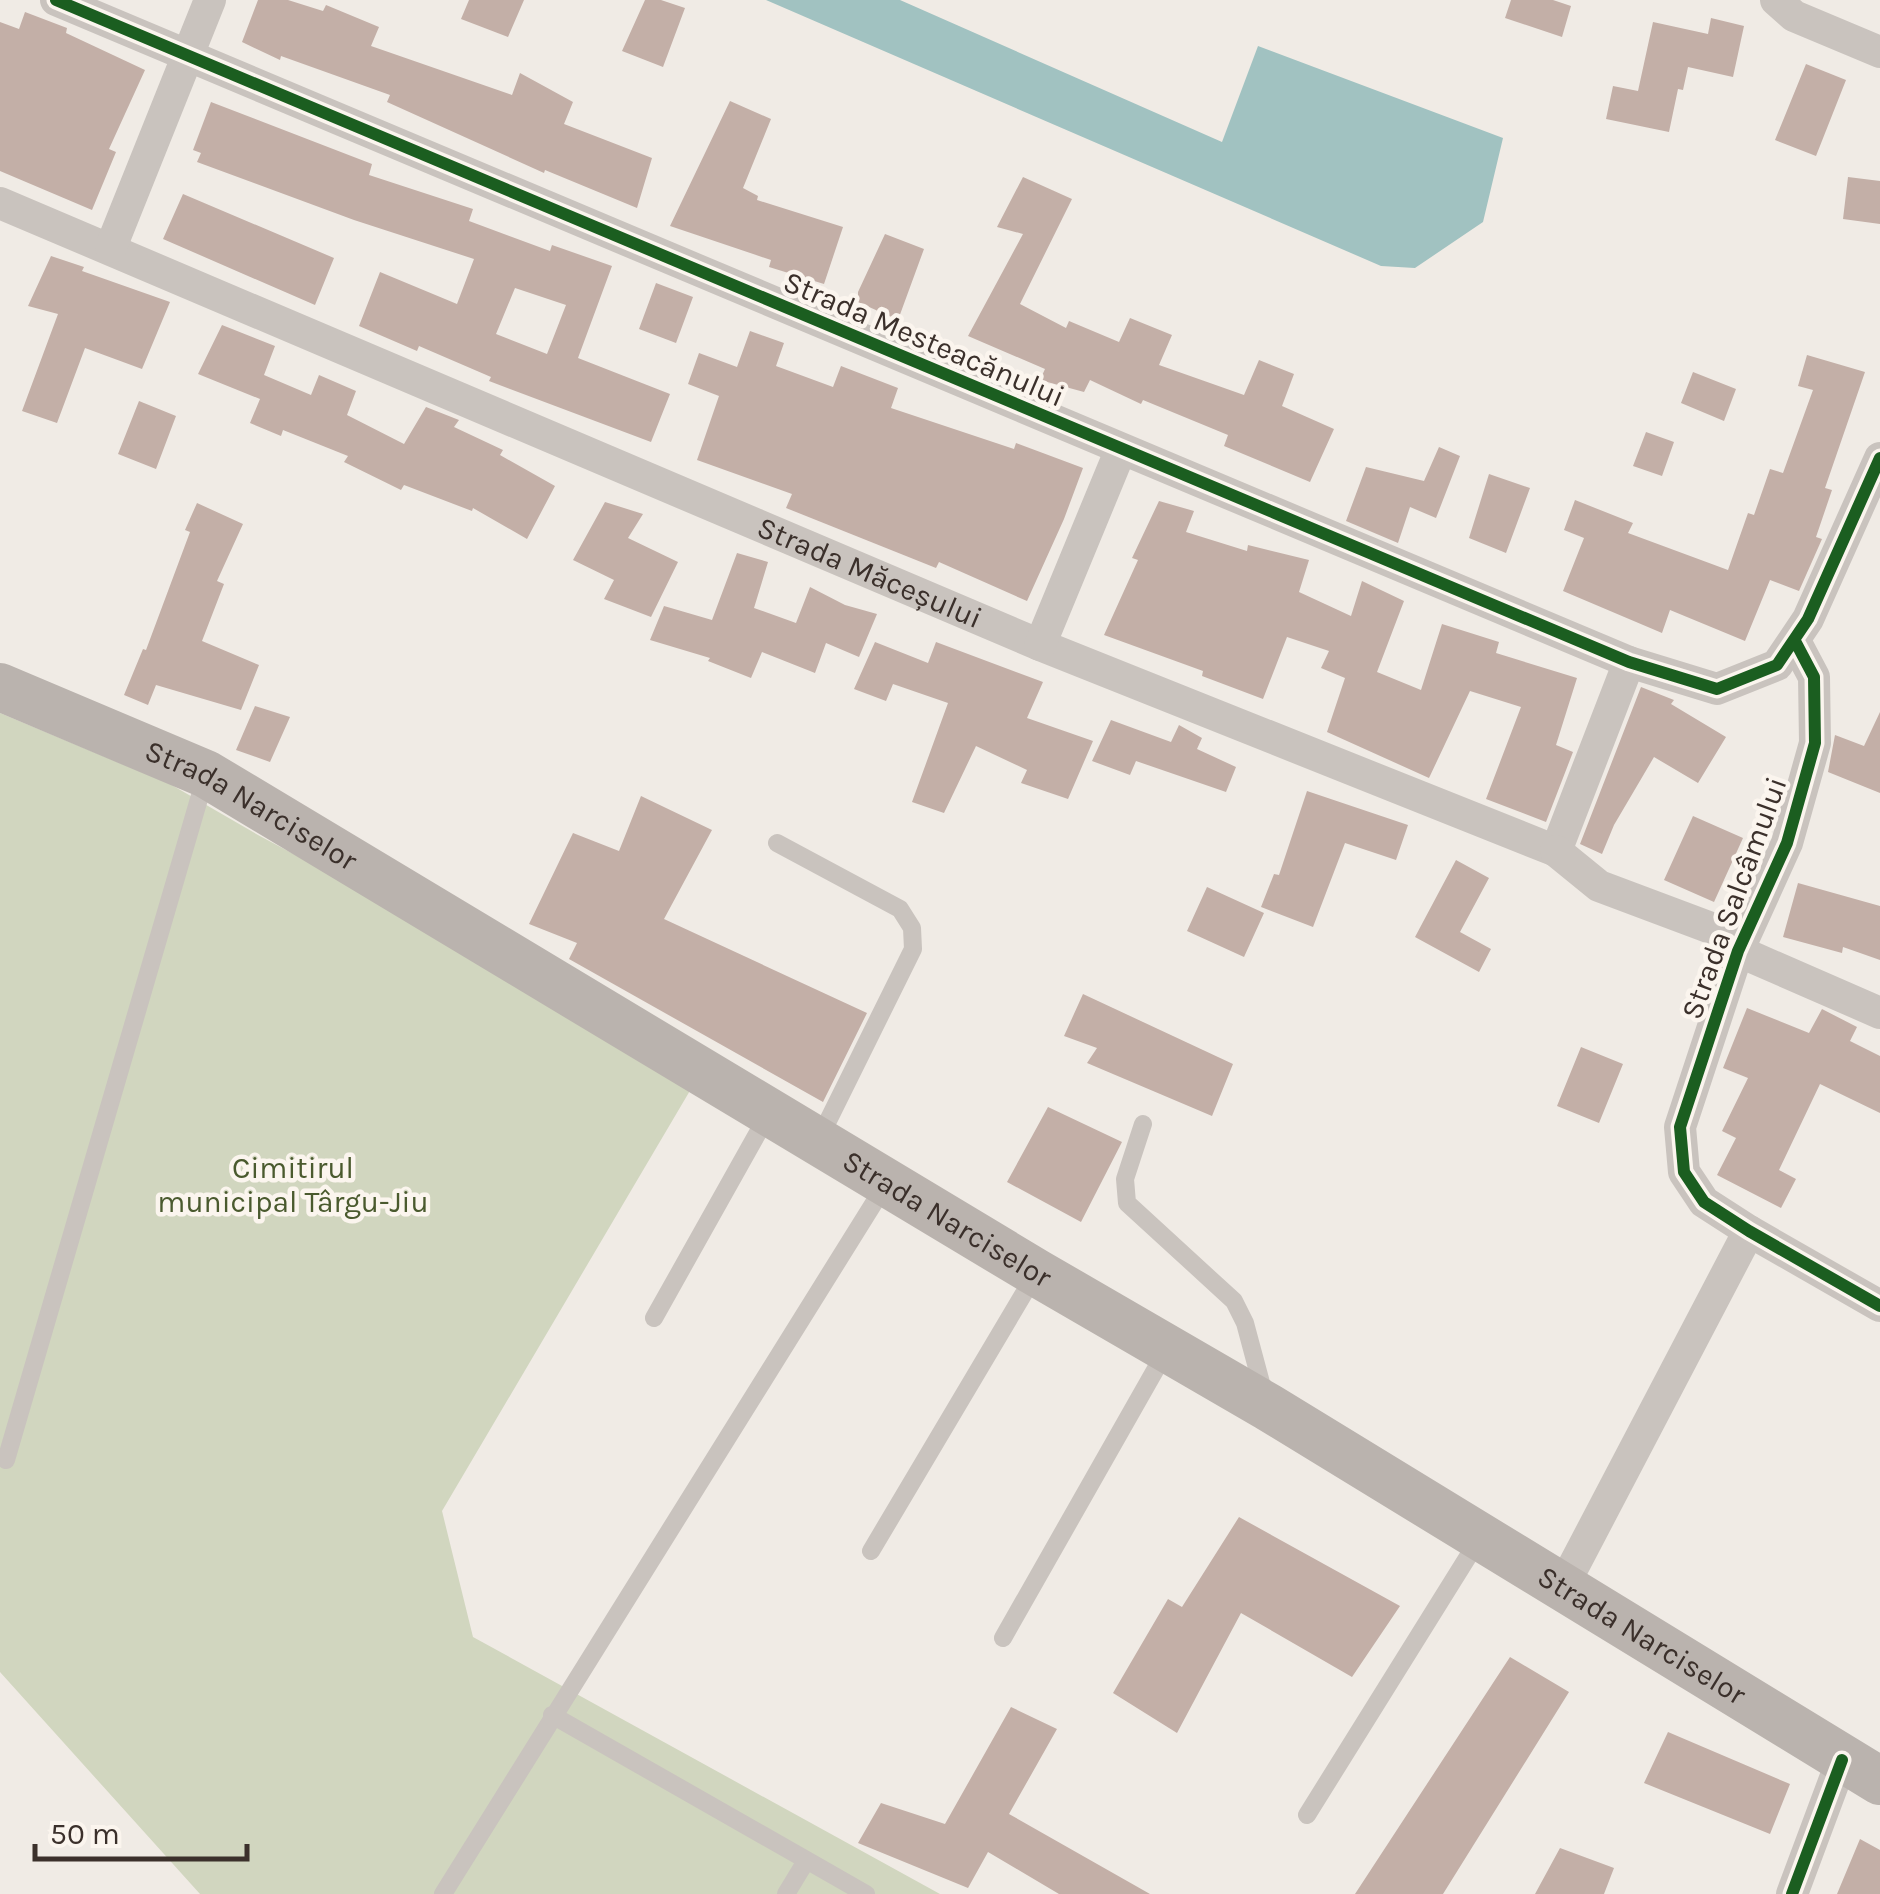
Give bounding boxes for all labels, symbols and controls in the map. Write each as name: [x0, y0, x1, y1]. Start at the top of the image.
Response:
street label: Strada Mesteacănului: [778, 263, 1070, 415]
street label: Strada Măceșului: [752, 509, 987, 636]
street label: Strada Narciselor: [140, 732, 364, 879]
street label: Strada Salcâmului: [1673, 772, 1795, 1024]
street label: Strada Narciselor: [836, 1142, 1058, 1296]
park label: Cimitirul municipal Târgu-Jiu: [157, 1150, 429, 1220]
street label: Strada Narciselor: [1531, 1558, 1753, 1713]
scale bar: [35, 1799, 248, 1861]
text: 50 m: [50, 1816, 120, 1852]

